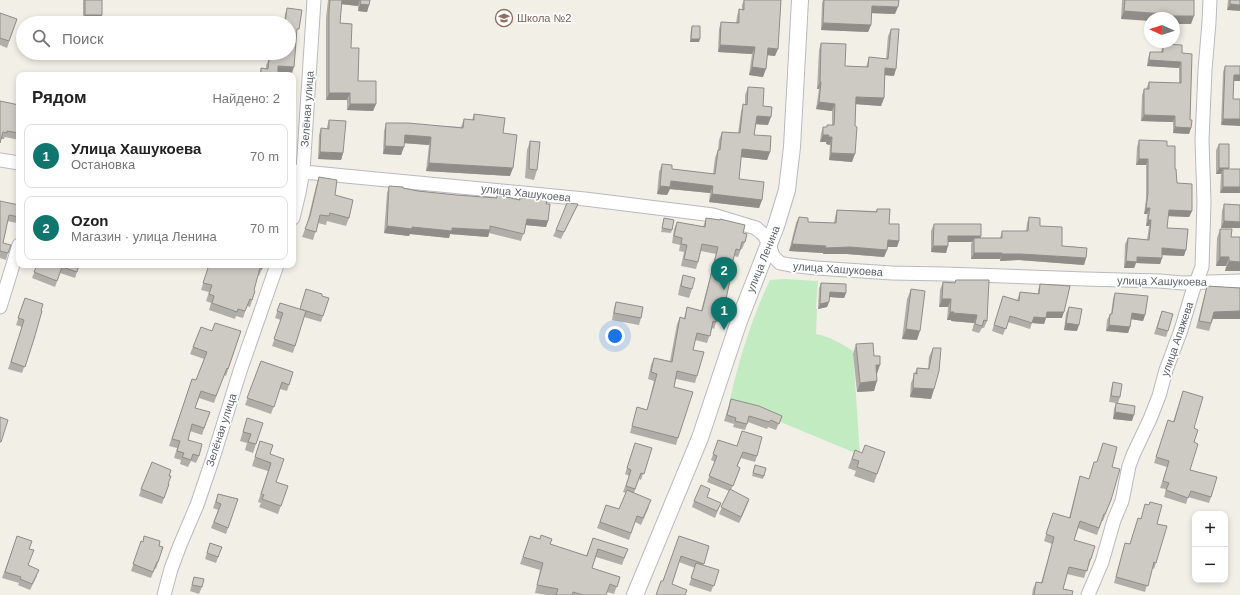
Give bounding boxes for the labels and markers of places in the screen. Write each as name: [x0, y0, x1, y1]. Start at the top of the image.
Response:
school or university icon: Школа №2: [494, 8, 514, 28]
place label: Школа №2: [517, 12, 571, 24]
pin: 2: [711, 257, 737, 290]
pin: 1: [711, 297, 737, 330]

